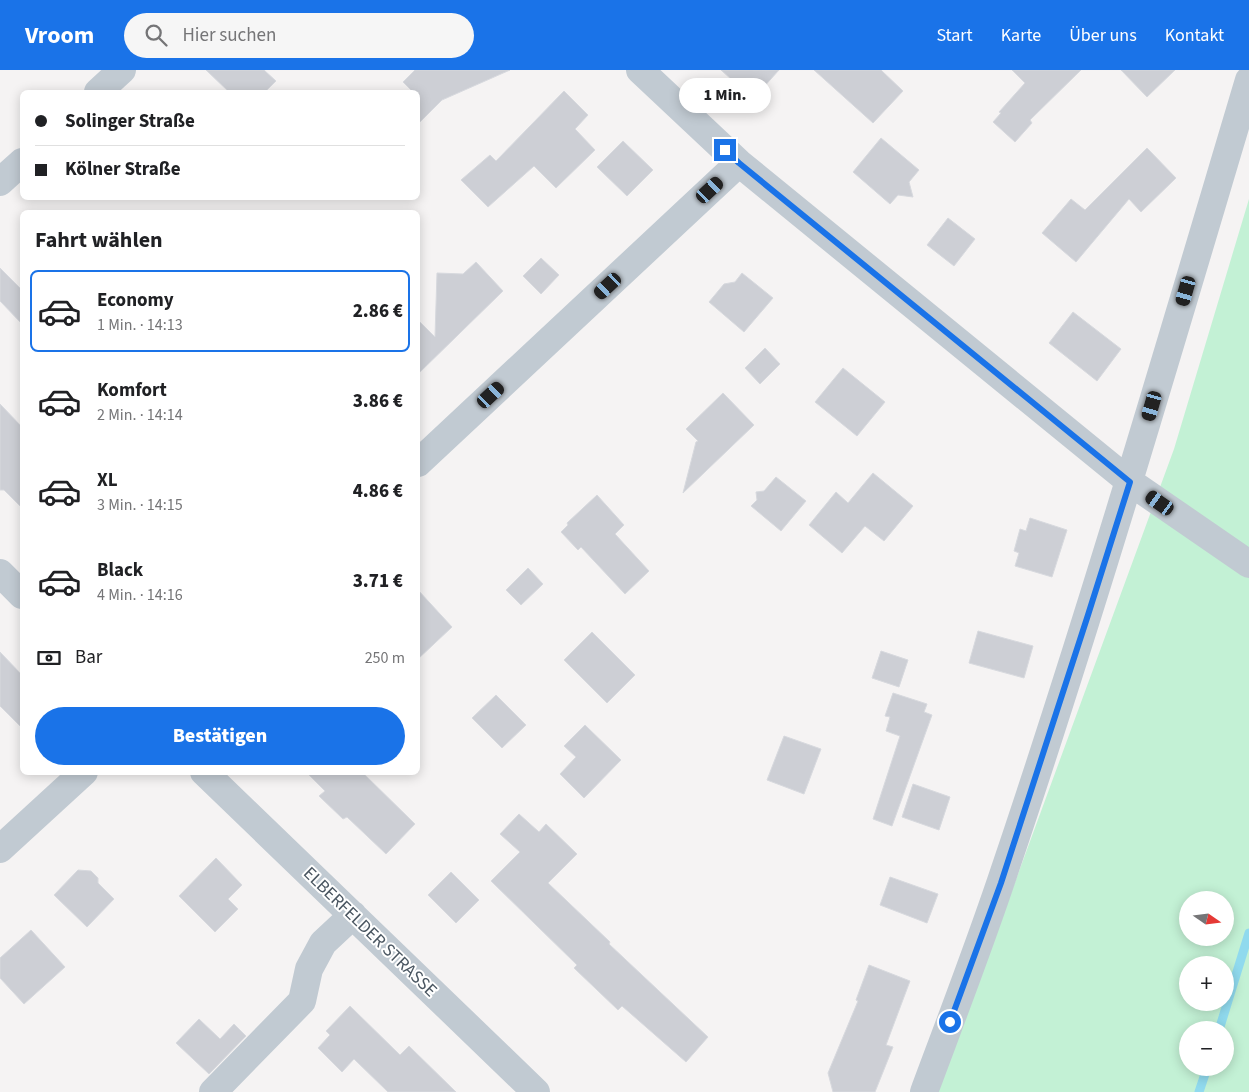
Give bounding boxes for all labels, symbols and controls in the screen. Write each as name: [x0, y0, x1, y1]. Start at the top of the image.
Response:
search box: [124, 13, 474, 58]
text: Vroom: [25, 18, 94, 53]
icon: search: [142, 21, 170, 49]
text: Hier suchen: [182, 22, 276, 49]
text: Start: [936, 23, 973, 48]
text: Karte: [1001, 23, 1041, 48]
text: Über uns: [1069, 23, 1137, 48]
text: Kontakt: [1165, 23, 1224, 48]
callout: 1 Min.: [679, 78, 771, 112]
text: 1 Min.: [704, 84, 746, 106]
text: Solinger Straße: [65, 108, 195, 135]
route end: [714, 139, 736, 161]
text: Kölner Straße: [65, 156, 181, 183]
car: [693, 174, 726, 206]
text: Fahrt wählen: [35, 224, 163, 256]
car: [591, 270, 624, 302]
car: [1174, 275, 1197, 307]
text: Economy: [97, 287, 174, 314]
icon: car: [37, 289, 82, 334]
text: 2.86 €: [353, 298, 403, 325]
text: 1 Min. · 14:13: [97, 314, 183, 336]
text: Komfort: [97, 377, 167, 404]
icon: car: [37, 379, 82, 424]
car: [474, 379, 507, 411]
text: 3.86 €: [353, 388, 403, 415]
car: [1140, 390, 1163, 422]
text: 2 Min. · 14:14: [97, 404, 183, 426]
text: XL: [97, 467, 118, 494]
icon: car: [37, 469, 82, 514]
text: 4.86 €: [353, 478, 403, 505]
car: [1143, 488, 1176, 518]
text: 3 Min. · 14:15: [97, 494, 183, 516]
text: Black: [97, 557, 143, 584]
icon: car: [37, 559, 82, 604]
text: 3.71 €: [353, 568, 403, 595]
text: 4 Min. · 14:16: [97, 584, 183, 606]
icon: cash: [35, 644, 63, 672]
text: Bar: [75, 644, 102, 671]
text: 250 m: [365, 647, 405, 669]
button: Bestätigen: [35, 707, 405, 765]
street label: ELBERFELDER STRASSE: [298, 861, 442, 1003]
north arrow: [1179, 891, 1234, 946]
map controls: [1179, 891, 1234, 1076]
button: +: [1179, 956, 1234, 1011]
route start: [939, 1011, 961, 1033]
button: −: [1179, 1021, 1234, 1076]

